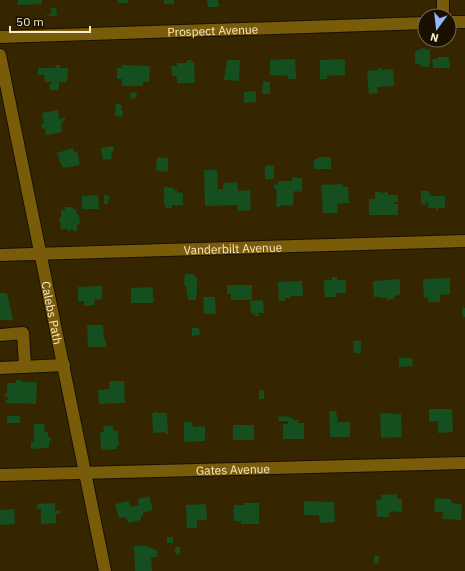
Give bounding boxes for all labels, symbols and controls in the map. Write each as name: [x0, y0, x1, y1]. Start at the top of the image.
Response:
scale bar: [10, 8, 90, 34]
north arrow: [417, 8, 457, 48]
text: 50 m: [16, 14, 44, 29]
street label: Prospect Avenue: [167, 21, 259, 39]
text: N: [429, 30, 440, 45]
street label: Vanderbilt Avenue: [183, 239, 283, 257]
street label: Calebs Path: [39, 280, 66, 346]
street label: Gates Avenue: [196, 461, 271, 477]

